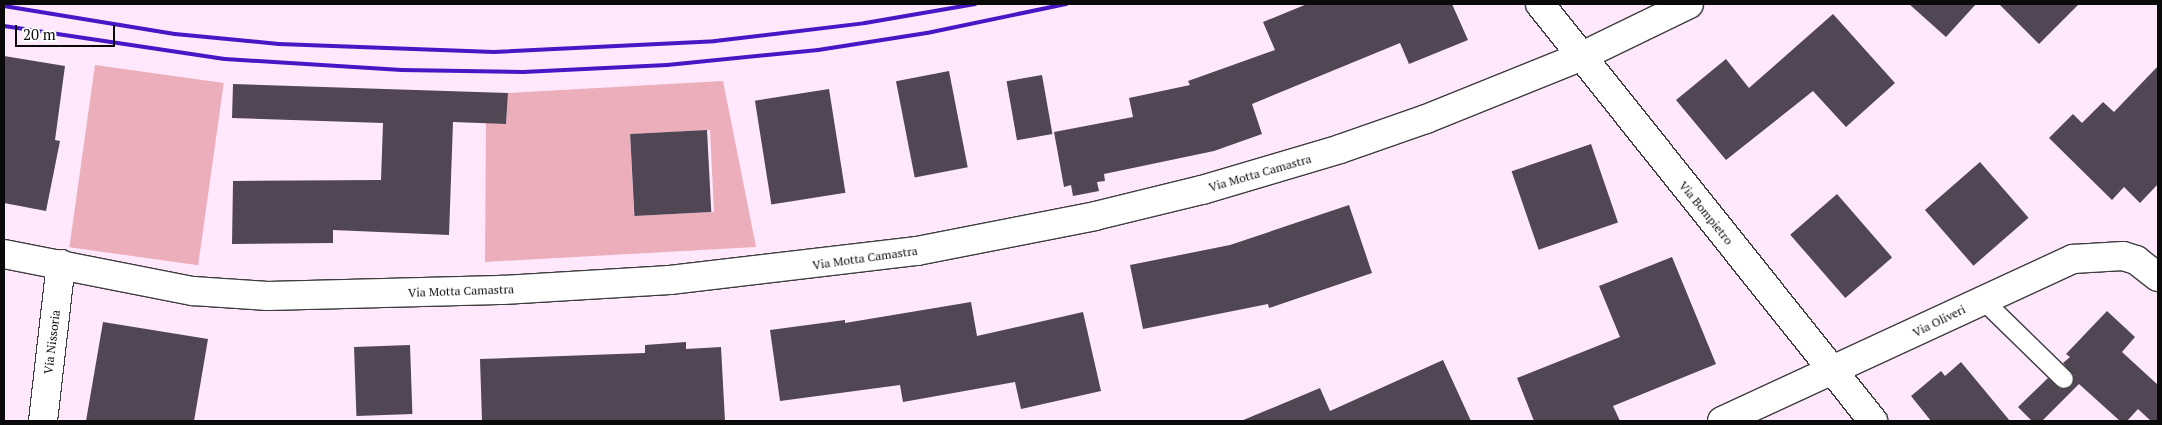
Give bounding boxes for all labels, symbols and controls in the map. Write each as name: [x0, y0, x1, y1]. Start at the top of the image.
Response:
scale bar: [18, 15, 118, 47]
text: 20 m: [23, 24, 56, 44]
street label: Via Motta Camastra: [1207, 151, 1313, 195]
street label: Via Bompietro: [1676, 178, 1736, 248]
street label: Via Motta Camastra: [811, 243, 919, 273]
street label: Via Motta Camastra: [408, 282, 514, 300]
street label: Via Oliveri: [1910, 302, 1968, 340]
street label: Via Nissoria: [41, 309, 63, 375]

